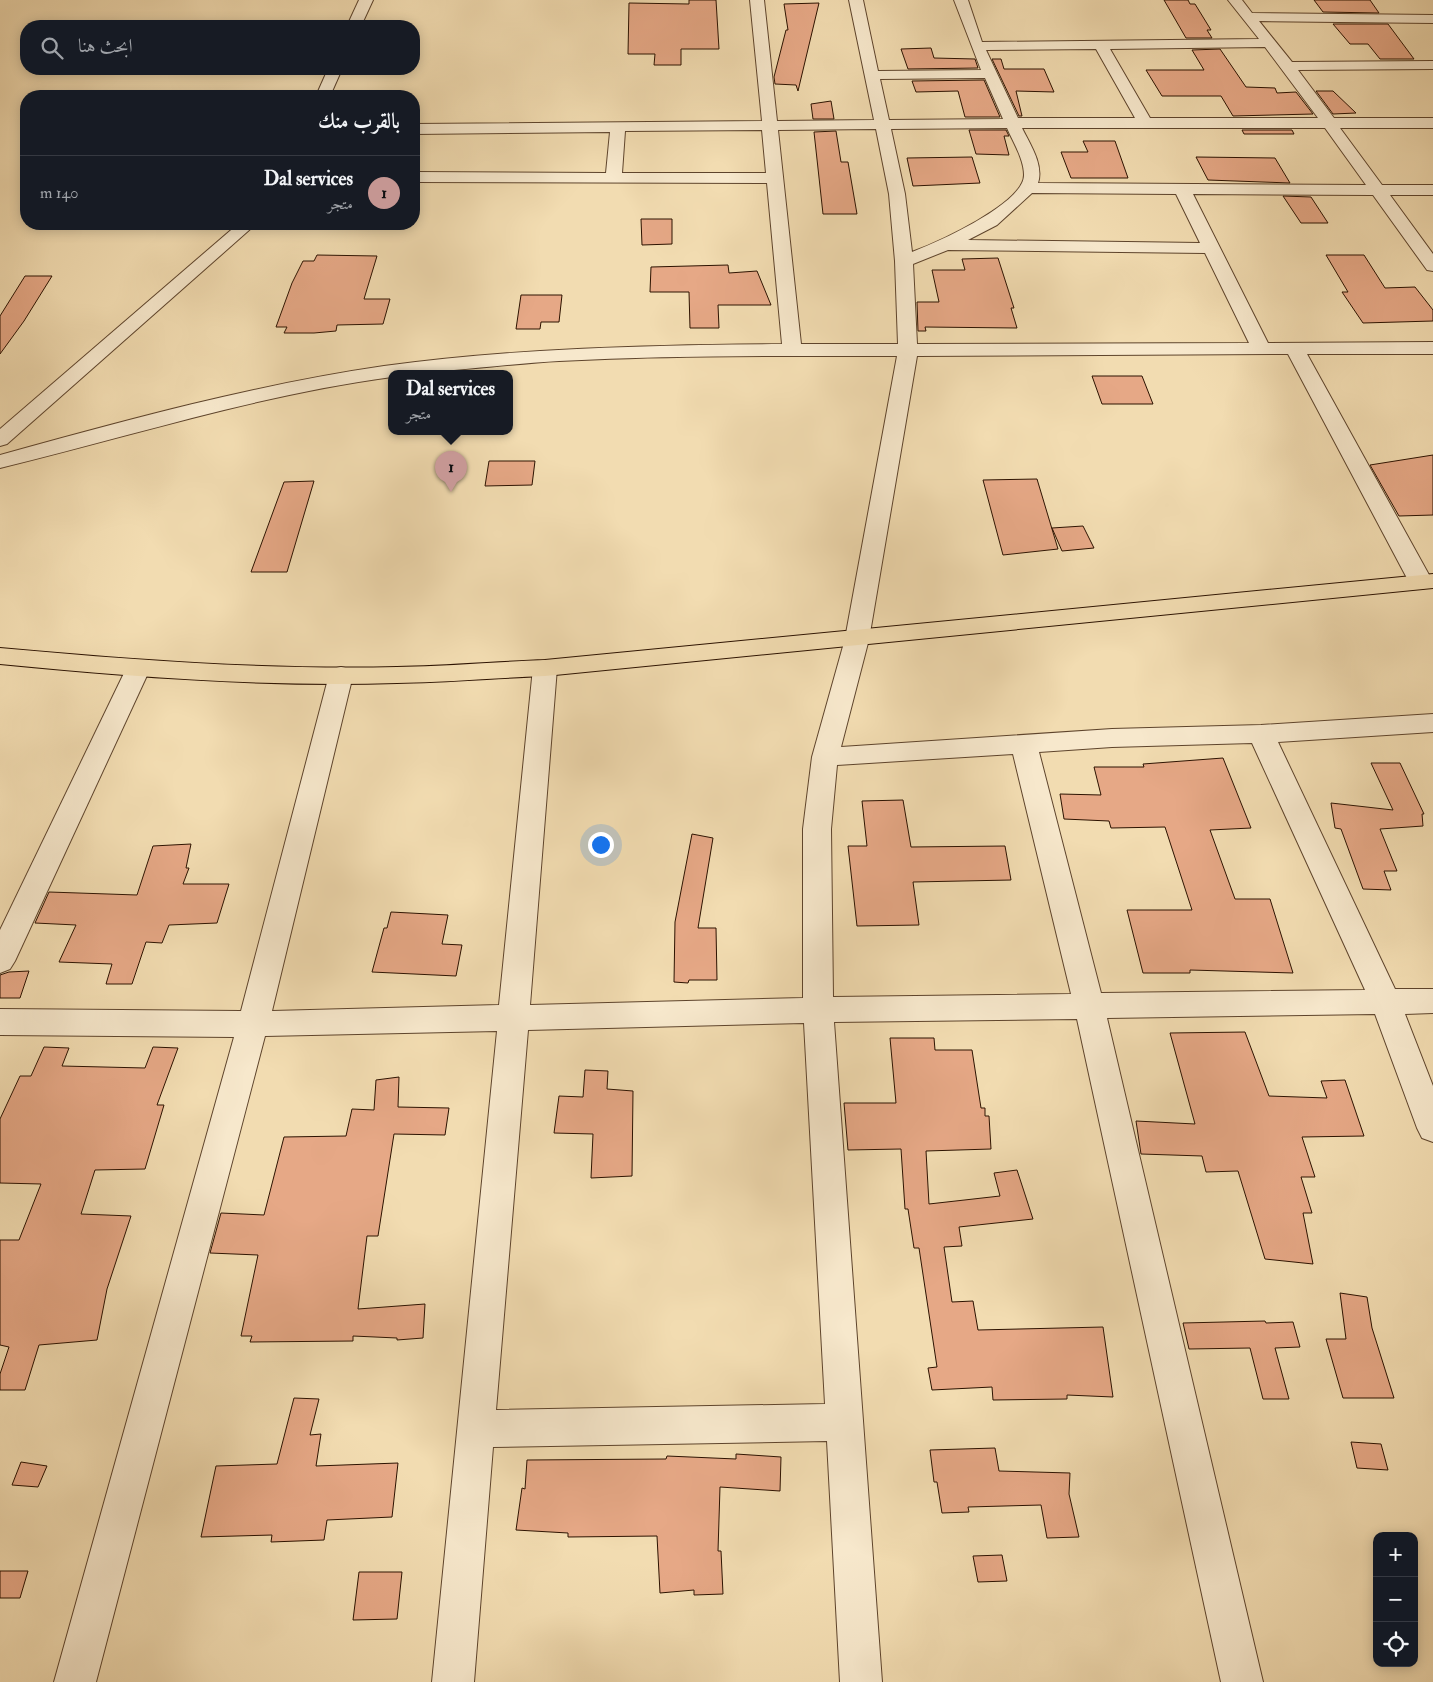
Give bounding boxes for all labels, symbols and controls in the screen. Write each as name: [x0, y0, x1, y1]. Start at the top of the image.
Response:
search box: [20, 20, 420, 75]
icon: search: [38, 34, 66, 62]
text: ابحث هنا: [78, 34, 133, 58]
text: بالقرب منك: [318, 108, 400, 135]
text: Dal services: [264, 167, 353, 191]
text: 140 m: [40, 183, 78, 203]
text: 1: [381, 183, 387, 203]
text: متجر: [328, 194, 353, 214]
popup: [388, 370, 513, 435]
text: Dal services: [406, 377, 495, 401]
text: متجر: [406, 404, 431, 424]
pin: 1: [435, 451, 467, 492]
your location: [588, 832, 614, 858]
map controls: [1373, 1532, 1418, 1667]
button: +: [1373, 1532, 1418, 1577]
button: −: [1373, 1577, 1418, 1622]
button: locate: [1373, 1622, 1418, 1667]

